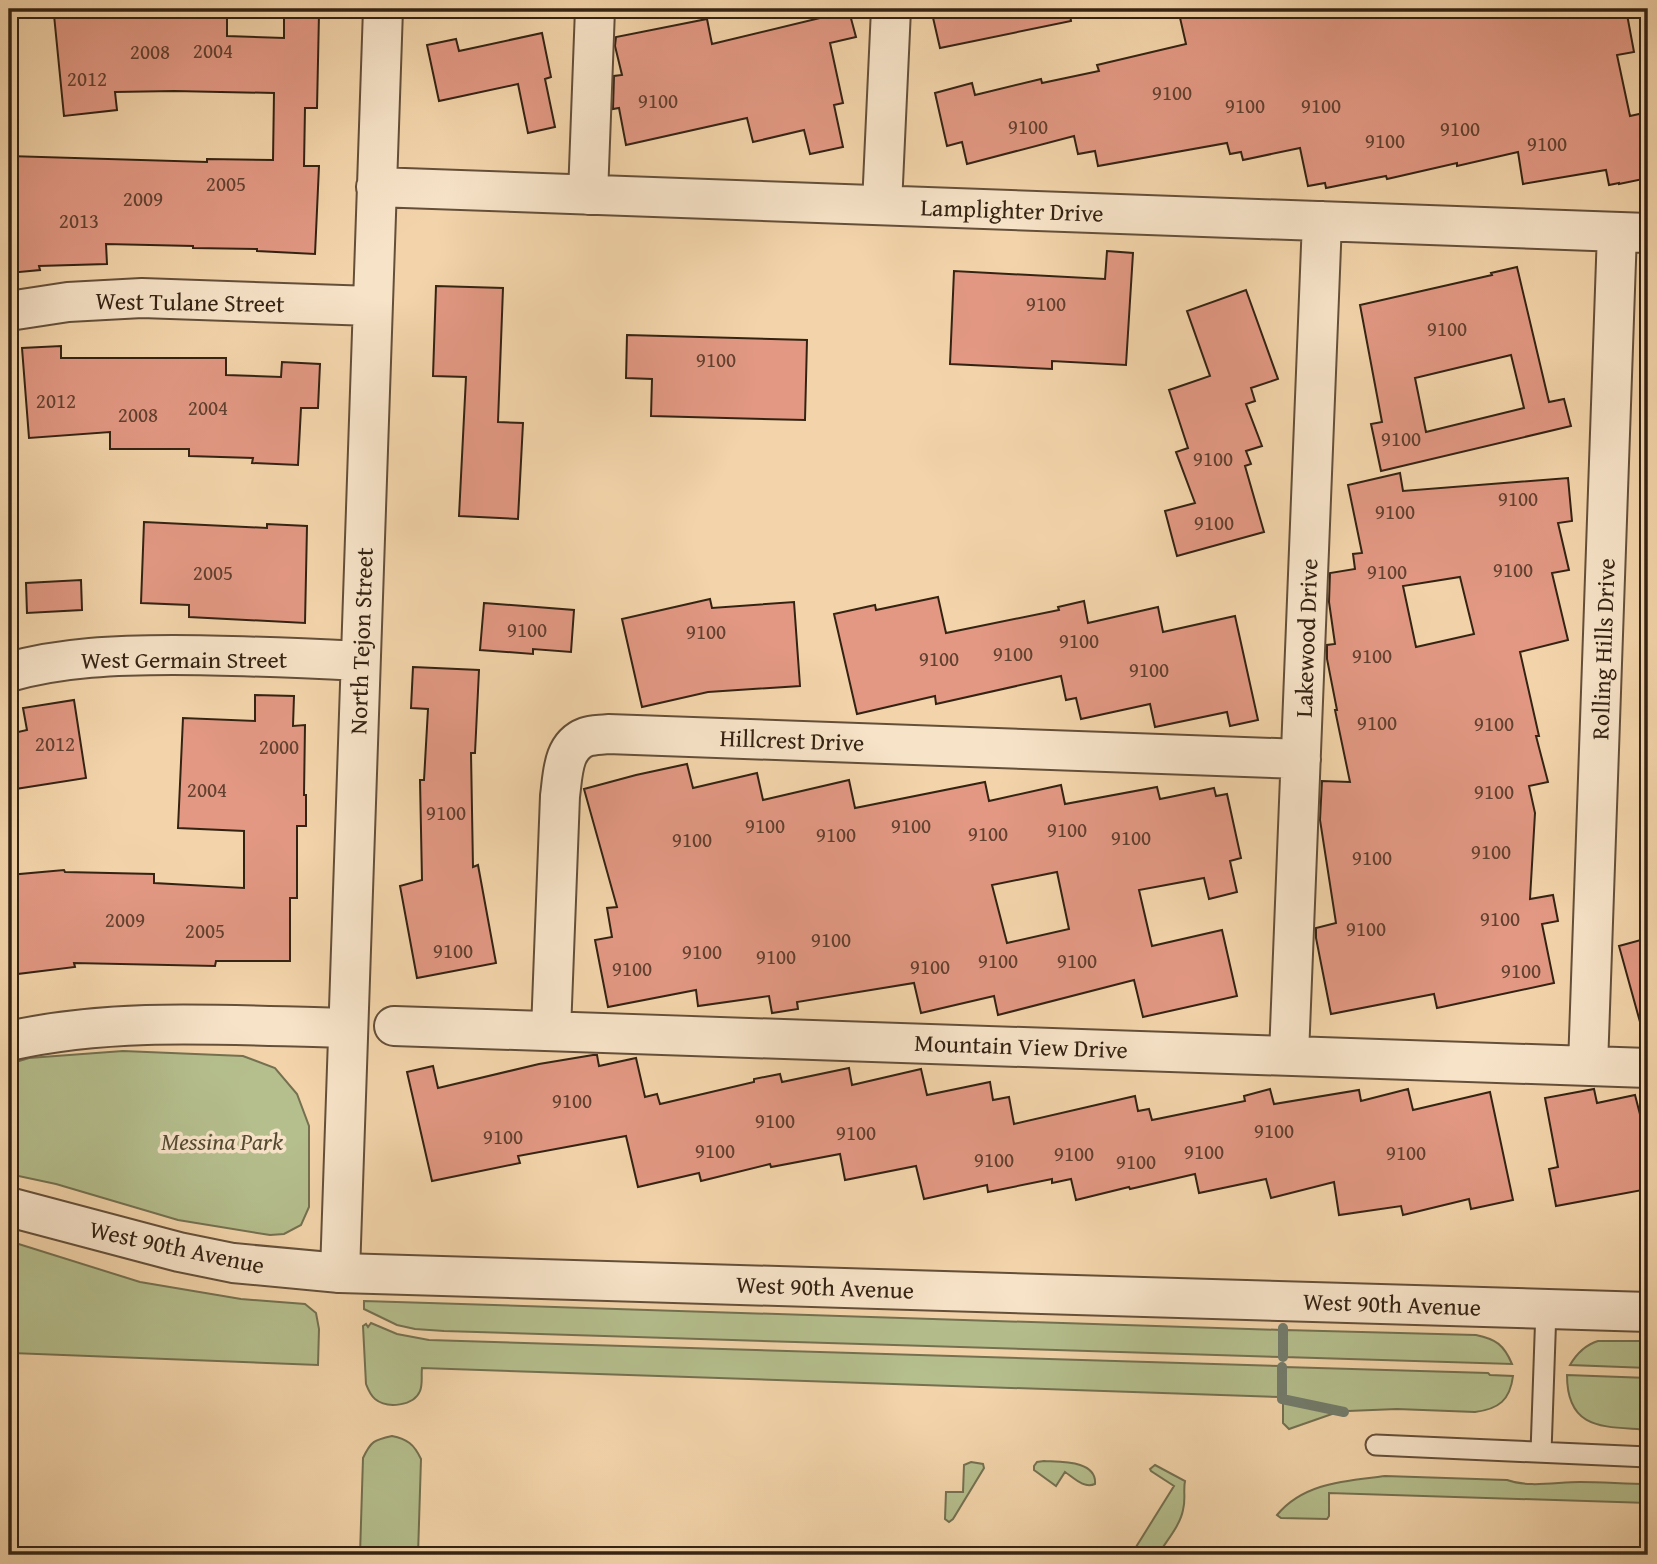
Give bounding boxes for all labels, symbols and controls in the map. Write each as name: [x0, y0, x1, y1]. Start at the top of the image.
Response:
house number: 2004: [193, 35, 233, 66]
house number: 2008: [130, 36, 170, 67]
house number: 2012: [67, 63, 107, 94]
house number: 9100: [1152, 77, 1192, 108]
house number: 9100: [638, 85, 678, 116]
house number: 9100: [1225, 90, 1265, 121]
house number: 9100: [1301, 90, 1341, 121]
house number: 9100: [1008, 111, 1048, 142]
house number: 9100: [1440, 113, 1480, 144]
house number: 9100: [1365, 125, 1405, 156]
house number: 9100: [1527, 128, 1567, 159]
house number: 2005: [206, 168, 246, 199]
house number: 2009: [123, 183, 163, 214]
street label: Lamplighter Drive: [920, 189, 1104, 231]
house number: 2013: [59, 205, 99, 236]
street label: West Tulane Street: [95, 283, 285, 321]
house number: 9100: [1026, 288, 1066, 319]
house number: 9100: [1427, 313, 1467, 344]
house number: 9100: [696, 344, 736, 375]
house number: 2012: [36, 385, 76, 416]
house number: 2004: [188, 392, 228, 423]
house number: 2008: [118, 399, 158, 430]
house number: 9100: [1381, 423, 1421, 454]
house number: 9100: [1193, 443, 1233, 474]
house number: 9100: [1498, 483, 1538, 514]
house number: 9100: [1375, 496, 1415, 527]
house number: 9100: [1194, 507, 1234, 538]
street label: North Tejon Street: [340, 546, 382, 735]
house number: 9100: [1493, 554, 1533, 585]
house number: 9100: [1367, 556, 1407, 587]
house number: 2005: [193, 557, 233, 588]
street label: Lakewood Drive: [1286, 558, 1326, 718]
street label: Rolling Hills Drive: [1582, 558, 1624, 740]
house number: 9100: [507, 614, 547, 645]
house number: 9100: [686, 616, 726, 647]
house number: 9100: [1059, 625, 1099, 656]
house number: 9100: [993, 638, 1033, 669]
house number: 9100: [1352, 640, 1392, 671]
street label: West Germain Street: [81, 642, 288, 677]
house number: 9100: [919, 643, 959, 674]
house number: 9100: [1129, 654, 1169, 685]
house number: 9100: [1357, 707, 1397, 738]
house number: 9100: [1474, 708, 1514, 739]
street label: Hillcrest Drive: [719, 720, 865, 760]
house number: 2012: [35, 728, 75, 759]
house number: 2000: [259, 731, 299, 762]
house number: 2004: [187, 774, 227, 805]
house number: 9100: [1474, 776, 1514, 807]
house number: 9100: [426, 797, 466, 828]
house number: 9100: [745, 810, 785, 841]
house number: 9100: [891, 810, 931, 841]
house number: 9100: [1047, 814, 1087, 845]
house number: 9100: [968, 818, 1008, 849]
house number: 9100: [816, 819, 856, 850]
house number: 9100: [1111, 822, 1151, 853]
house number: 9100: [672, 824, 712, 855]
house number: 9100: [1471, 836, 1511, 867]
house number: 9100: [1352, 842, 1392, 873]
house number: 9100: [1480, 903, 1520, 934]
house number: 2009: [105, 904, 145, 935]
house number: 9100: [1346, 913, 1386, 944]
house number: 2005: [185, 915, 225, 946]
house number: 9100: [811, 924, 851, 955]
house number: 9100: [433, 935, 473, 966]
house number: 9100: [682, 936, 722, 967]
house number: 9100: [756, 941, 796, 972]
house number: 9100: [978, 945, 1018, 976]
house number: 9100: [1057, 945, 1097, 976]
house number: 9100: [910, 951, 950, 982]
house number: 9100: [612, 953, 652, 984]
house number: 9100: [1501, 955, 1541, 986]
street label: Mountain View Drive: [914, 1025, 1128, 1067]
house number: 9100: [552, 1085, 592, 1116]
house number: 9100: [755, 1105, 795, 1136]
house number: 9100: [1254, 1115, 1294, 1146]
house number: 9100: [836, 1117, 876, 1148]
house number: 9100: [483, 1121, 523, 1152]
park label: Messina Park: [161, 1124, 283, 1159]
house number: 9100: [695, 1135, 735, 1166]
house number: 9100: [1184, 1136, 1224, 1167]
house number: 9100: [1386, 1137, 1426, 1168]
house number: 9100: [1054, 1138, 1094, 1169]
house number: 9100: [974, 1144, 1014, 1175]
house number: 9100: [1116, 1146, 1156, 1177]
street label: West 90th Avenue: [86, 1211, 268, 1283]
street label: West 90th Avenue: [735, 1266, 915, 1308]
street label: West 90th Avenue: [1302, 1283, 1482, 1325]

